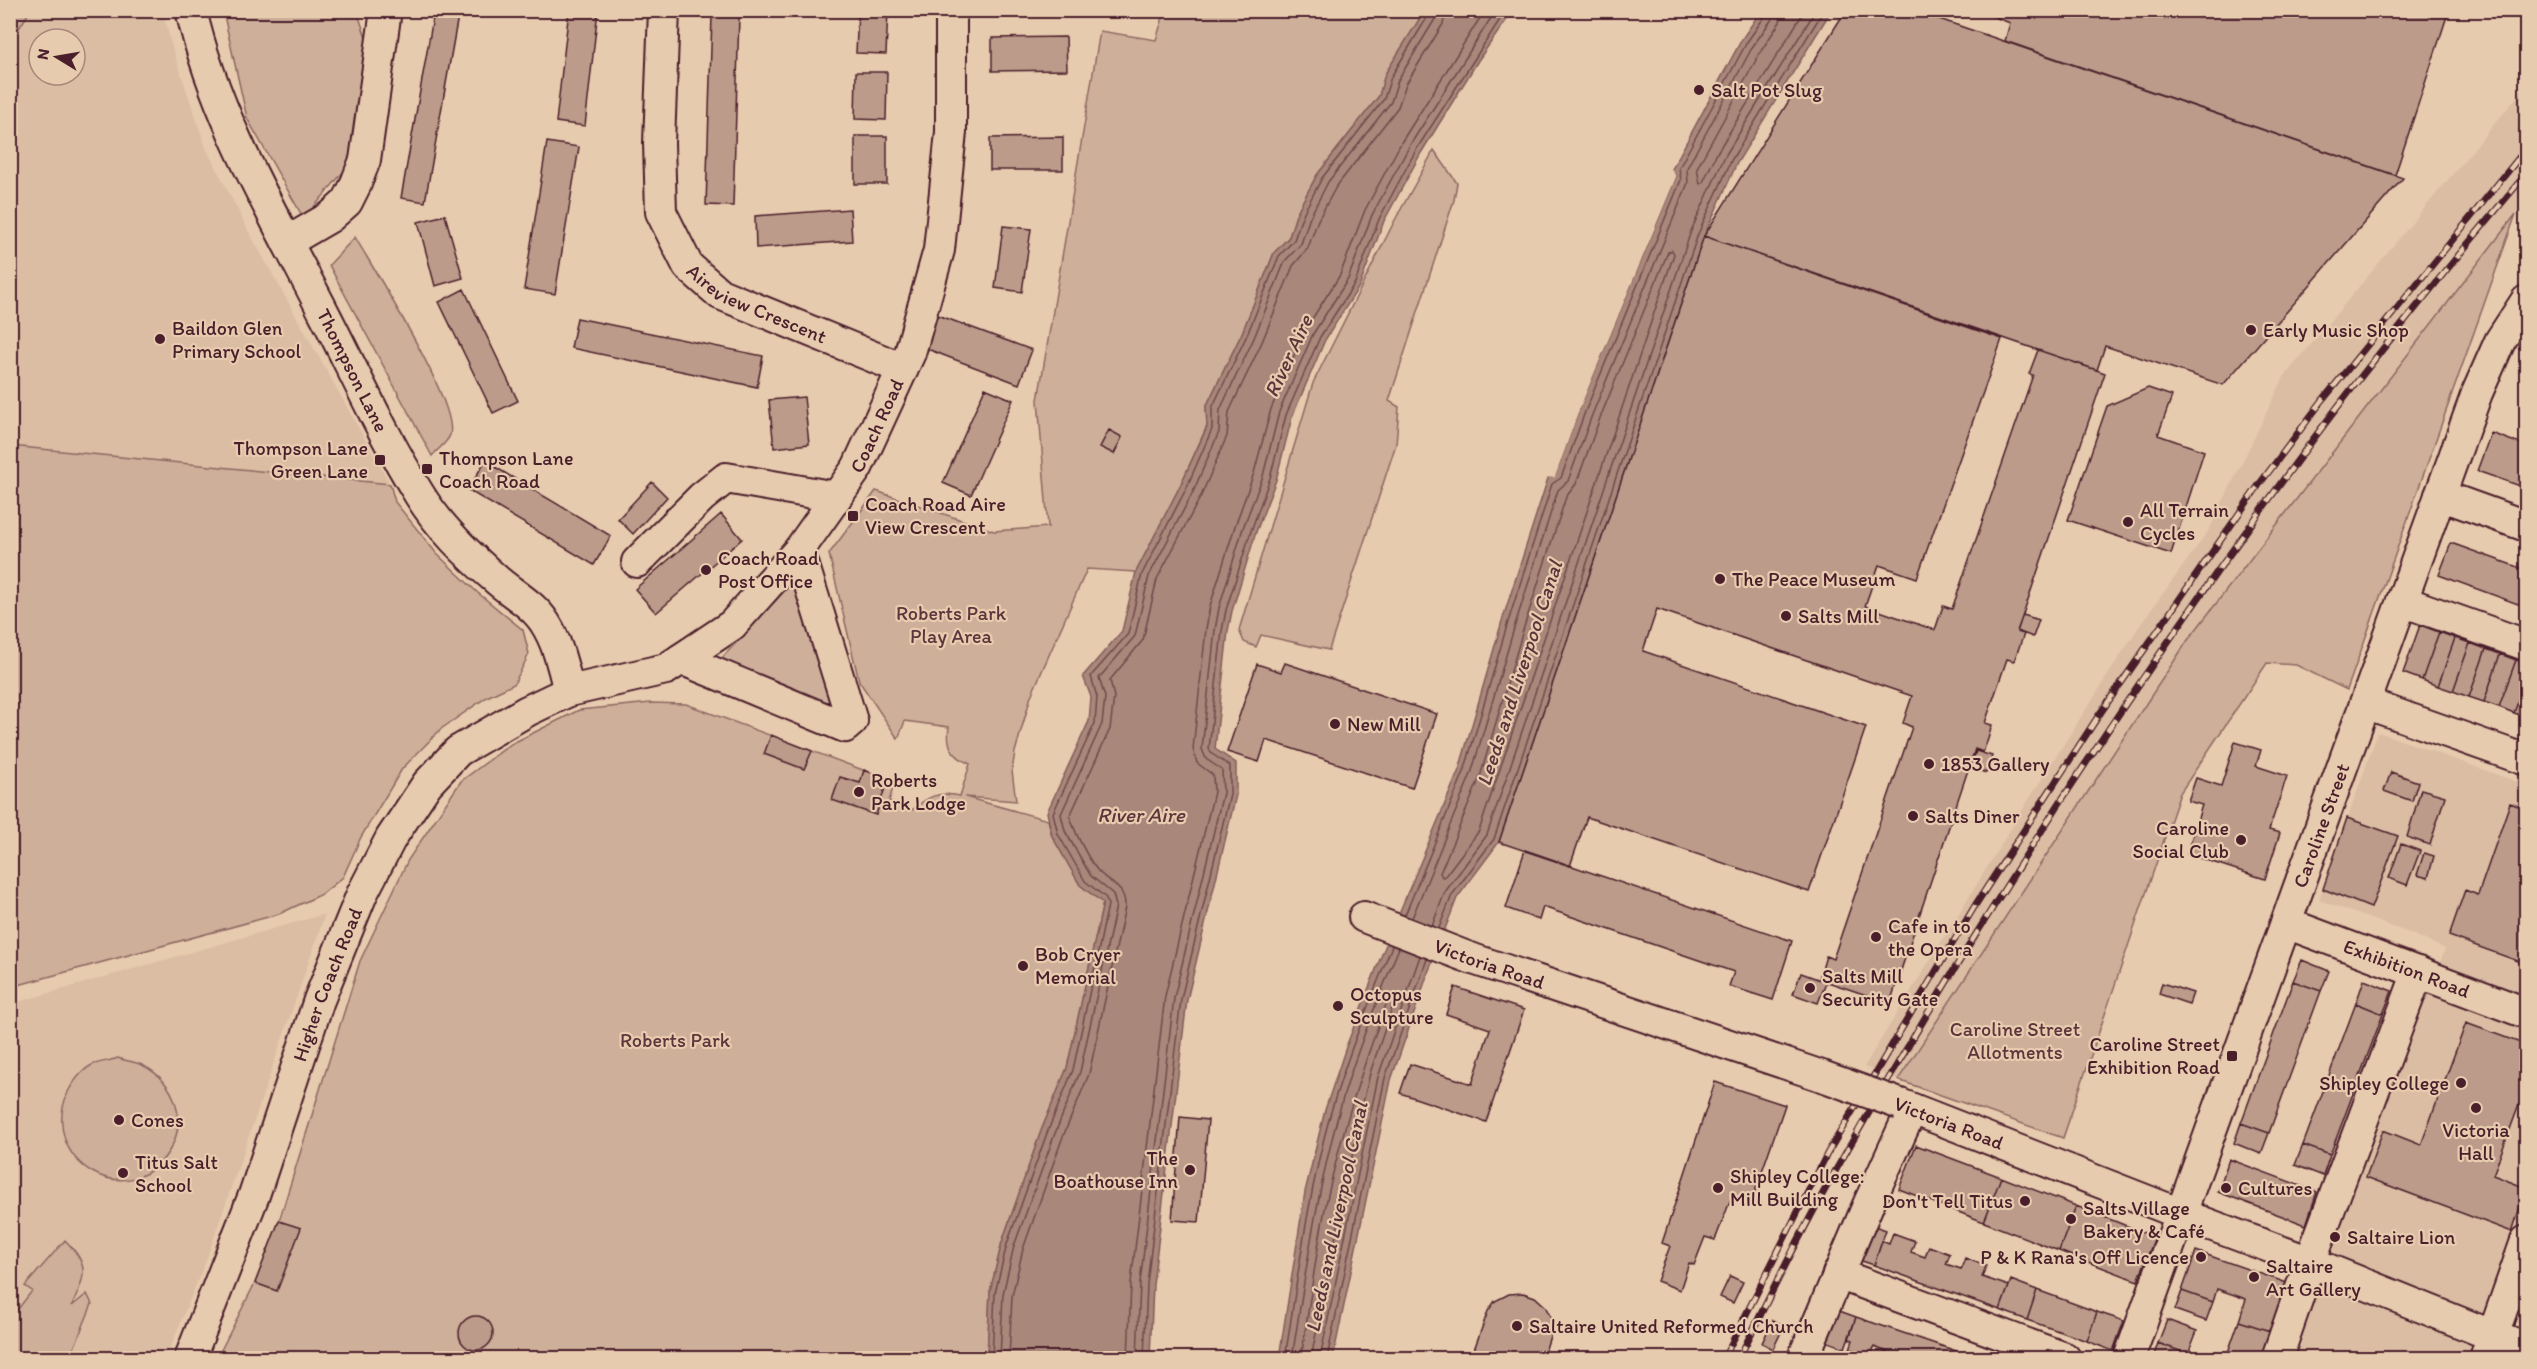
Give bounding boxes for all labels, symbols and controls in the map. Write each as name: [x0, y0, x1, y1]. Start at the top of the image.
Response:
north arrow: [27, 27, 87, 87]
text: N: [32, 47, 53, 61]
place label: Salt Pot Slug: [1711, 78, 1823, 102]
marker: Salt Pot Slug: [1692, 83, 1706, 97]
street label: Aireview Crescent: [682, 259, 831, 349]
street label: Thompson Lane: [312, 305, 394, 436]
water label: River Aire: [1258, 310, 1318, 401]
place label: Baildon Glen Primary School: [172, 316, 302, 363]
place label: Early Music Shop: [2263, 318, 2409, 342]
marker: Early Music Shop: [2244, 323, 2258, 337]
marker: Baildon Glen Primary School: [153, 332, 167, 346]
street label: Coach Road: [844, 375, 909, 477]
place label: Thompson Lane Green Lane: [234, 436, 368, 483]
place label: Thompson Lane Coach Road: [439, 446, 573, 493]
marker: Thompson Lane Green Lane: [373, 453, 387, 467]
marker: Thompson Lane Coach Road: [420, 462, 434, 476]
place label: Coach Road Aire View Crescent: [865, 492, 1006, 539]
place label: All Terrain Cycles: [2140, 498, 2229, 545]
marker: Coach Road Aire View Crescent: [846, 509, 860, 523]
marker: All Terrain Cycles: [2121, 515, 2135, 529]
place label: Coach Road Post Office: [718, 546, 819, 593]
water label: Leeds and Liverpool Canal: [1471, 555, 1568, 789]
marker: Coach Road Post Office: [699, 563, 713, 577]
place label: The Peace Museum: [1732, 567, 1896, 591]
marker: The Peace Museum: [1713, 572, 1727, 586]
park label: Roberts Park Play Area: [896, 601, 1007, 648]
place label: Salts Mill: [1798, 604, 1879, 628]
marker: Salts Mill: [1779, 609, 1793, 623]
place label: New Mill: [1347, 712, 1421, 736]
marker: New Mill: [1328, 717, 1342, 731]
place label: 1853 Gallery: [1941, 752, 2050, 776]
marker: 1853 Gallery: [1922, 757, 1936, 771]
street label: Caroline Street: [2288, 760, 2354, 891]
place label: Roberts Park Lodge: [871, 768, 966, 815]
marker: Roberts Park Lodge: [852, 785, 866, 799]
water label: River Aire: [1097, 802, 1186, 827]
place label: Salts Diner: [1925, 804, 2020, 828]
marker: Salts Diner: [1906, 809, 1920, 823]
place label: Caroline Social Club: [2133, 816, 2229, 863]
marker: Caroline Social Club: [2234, 833, 2248, 847]
street label: Higher Coach Road: [287, 904, 367, 1065]
place label: Cafe in to the Opera: [1888, 914, 1973, 961]
marker: Cafe in to the Opera: [1869, 930, 1883, 944]
street label: Victoria Road: [1431, 933, 1548, 994]
street label: Exhibition Road: [2340, 934, 2473, 1003]
place label: Bob Cryer Memorial: [1035, 942, 1120, 989]
marker: Bob Cryer Memorial: [1016, 959, 1030, 973]
place label: Salts Mill Security Gate: [1822, 964, 1938, 1011]
marker: Salts Mill Security Gate: [1803, 981, 1817, 995]
place label: Octopus Sculpture: [1350, 982, 1434, 1029]
marker: Octopus Sculpture: [1331, 999, 1345, 1013]
park label: Caroline Street Allotments: [1950, 1017, 2080, 1064]
park label: Roberts Park: [620, 1028, 731, 1052]
place label: Caroline Street Exhibition Road: [2087, 1032, 2220, 1079]
marker: Caroline Street Exhibition Road: [2225, 1049, 2239, 1063]
place label: Shipley College: [2319, 1071, 2449, 1095]
marker: Shipley College: [2454, 1076, 2468, 1090]
street label: Victoria Road: [1891, 1091, 2007, 1155]
water label: Leeds and Liverpool Canal: [1299, 1097, 1373, 1335]
marker: Victoria Hall: [2469, 1101, 2483, 1115]
place label: Cones: [131, 1108, 184, 1132]
marker: Cones: [112, 1113, 126, 1127]
place label: Victoria Hall: [2442, 1118, 2510, 1165]
place label: The Boathouse Inn: [1054, 1146, 1178, 1193]
place label: Titus Salt School: [135, 1150, 218, 1197]
marker: The Boathouse Inn: [1183, 1163, 1197, 1177]
place label: Shipley College: Mill Building: [1730, 1164, 1865, 1211]
marker: Titus Salt School: [116, 1166, 130, 1180]
place label: Cultures: [2238, 1176, 2312, 1200]
marker: Shipley College: Mill Building: [1711, 1181, 1725, 1195]
marker: Cultures: [2219, 1181, 2233, 1195]
place label: Don't Tell Titus: [1882, 1189, 2013, 1213]
marker: Don't Tell Titus: [2018, 1194, 2032, 1208]
place label: Salts Village Bakery & Café: [2083, 1196, 2205, 1243]
marker: Salts Village Bakery & Café: [2064, 1212, 2078, 1226]
place label: Saltaire Lion: [2347, 1225, 2455, 1249]
marker: Saltaire Lion: [2328, 1230, 2342, 1244]
place label: P & K Rana's Off Licence: [1980, 1245, 2189, 1269]
marker: P & K Rana's Off Licence: [2194, 1250, 2208, 1264]
place label: Saltaire Art Gallery: [2266, 1254, 2361, 1301]
marker: Saltaire Art Gallery: [2247, 1270, 2261, 1284]
place label: Saltaire United Reformed Church: [1529, 1314, 1813, 1338]
marker: Saltaire United Reformed Church: [1510, 1319, 1524, 1333]

